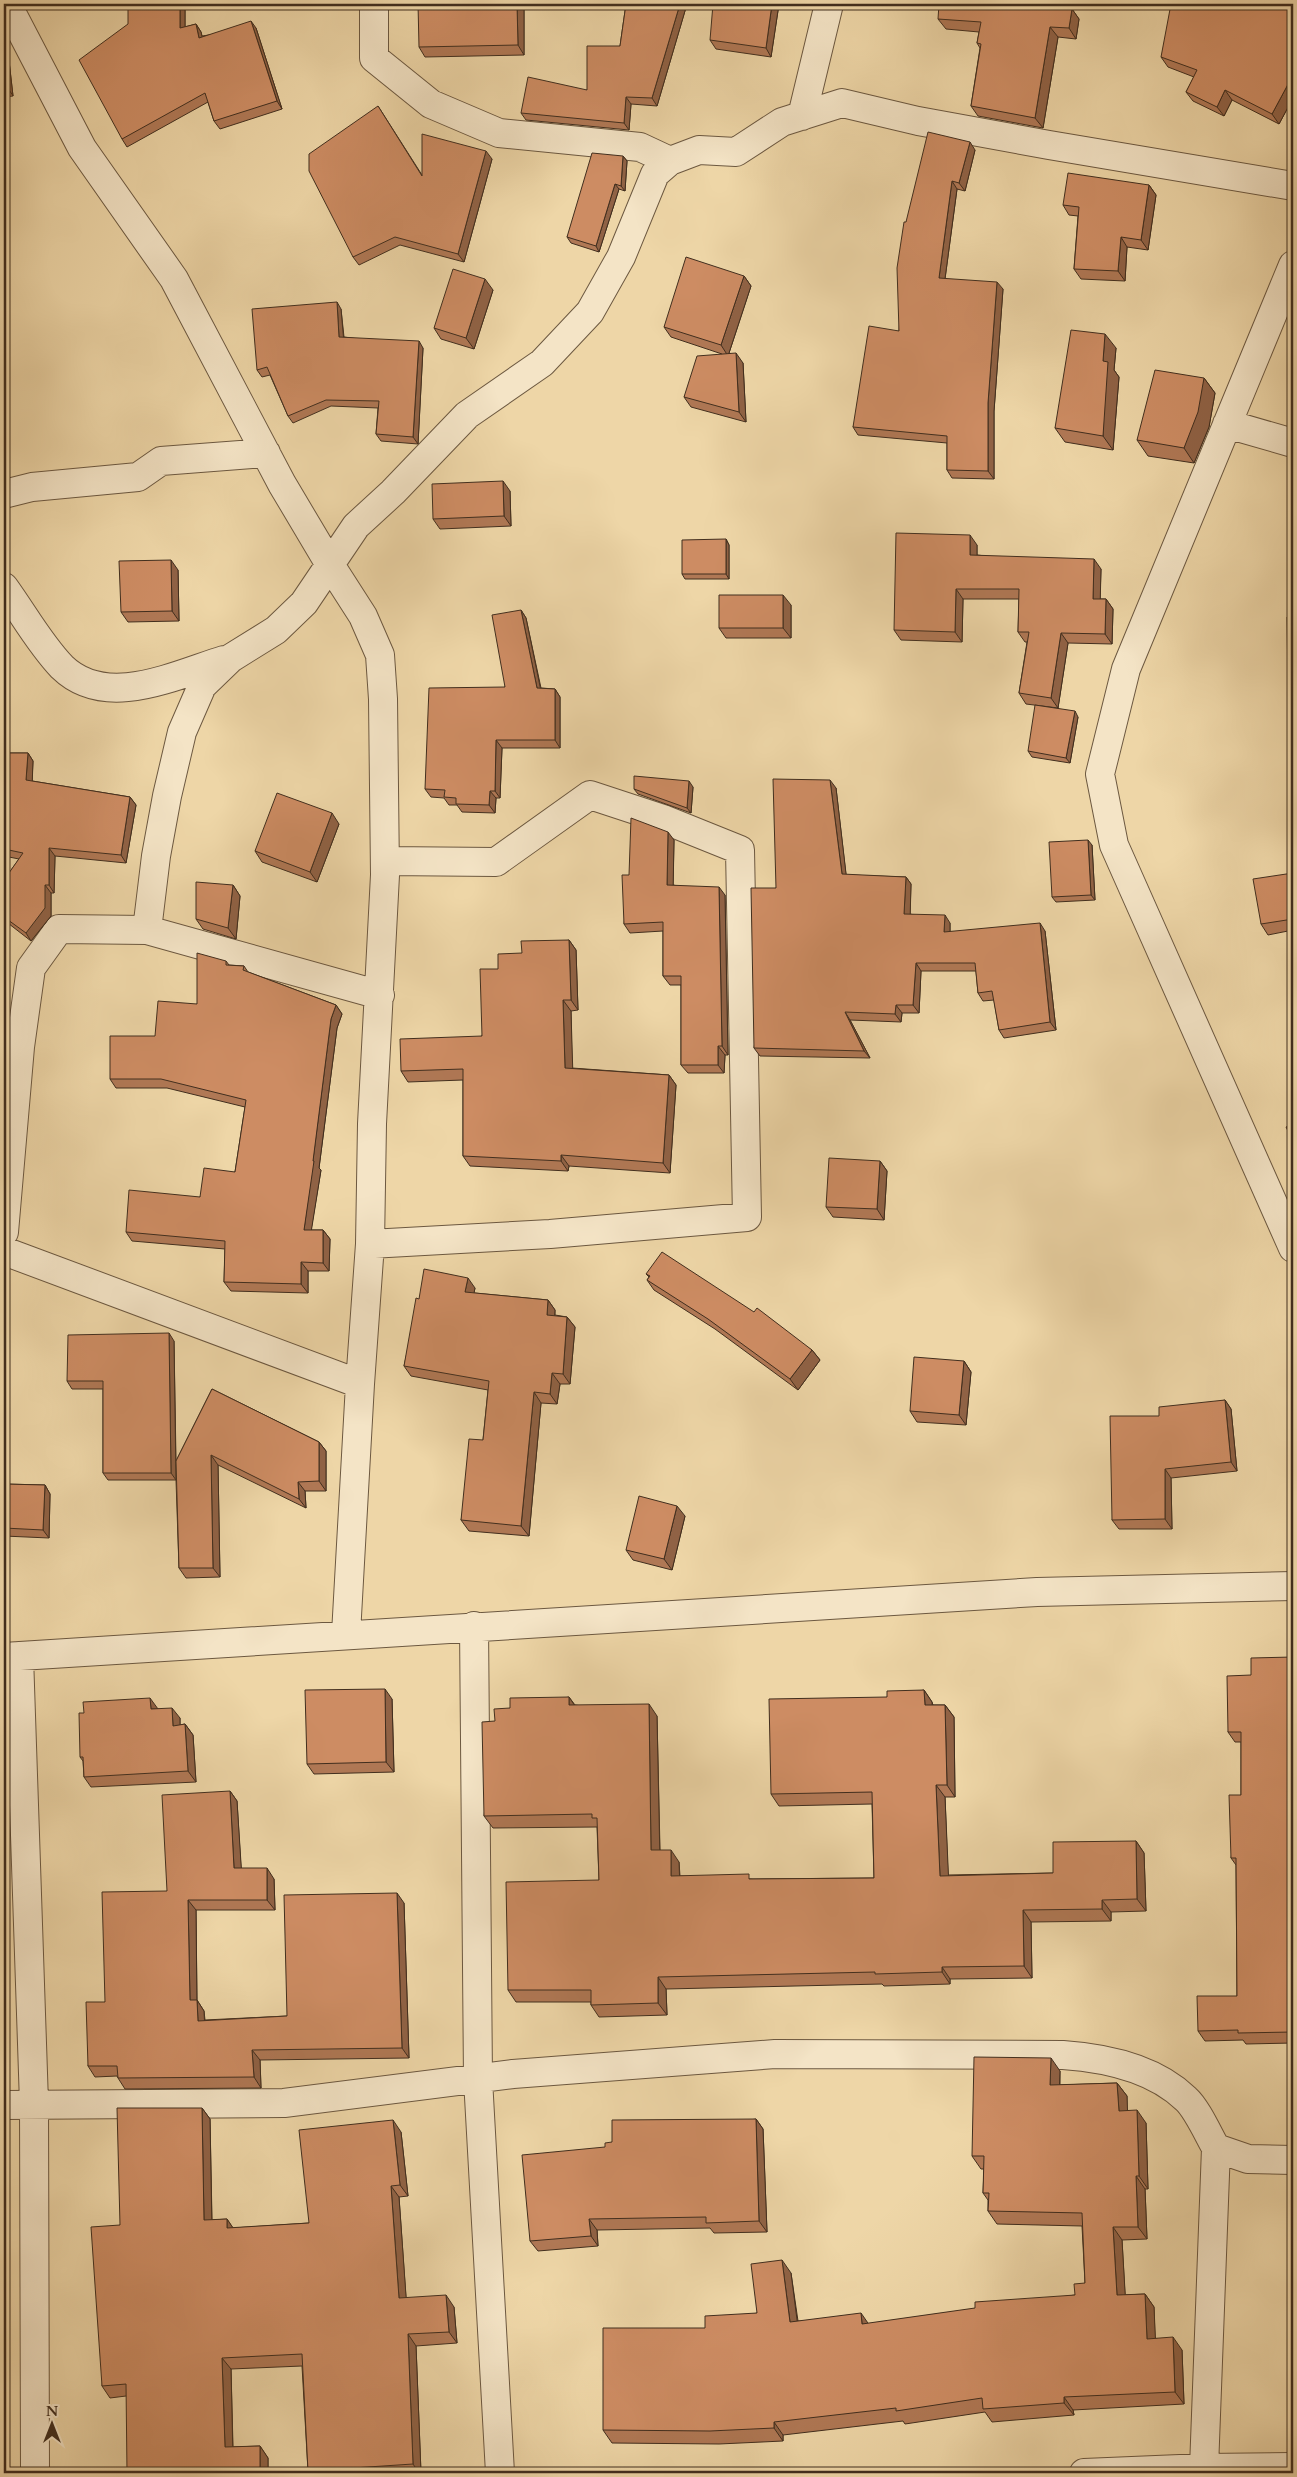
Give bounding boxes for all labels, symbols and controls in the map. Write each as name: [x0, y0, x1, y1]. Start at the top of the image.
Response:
north arrow: [28, 2400, 78, 2450]
text: N: [46, 2402, 58, 2421]

